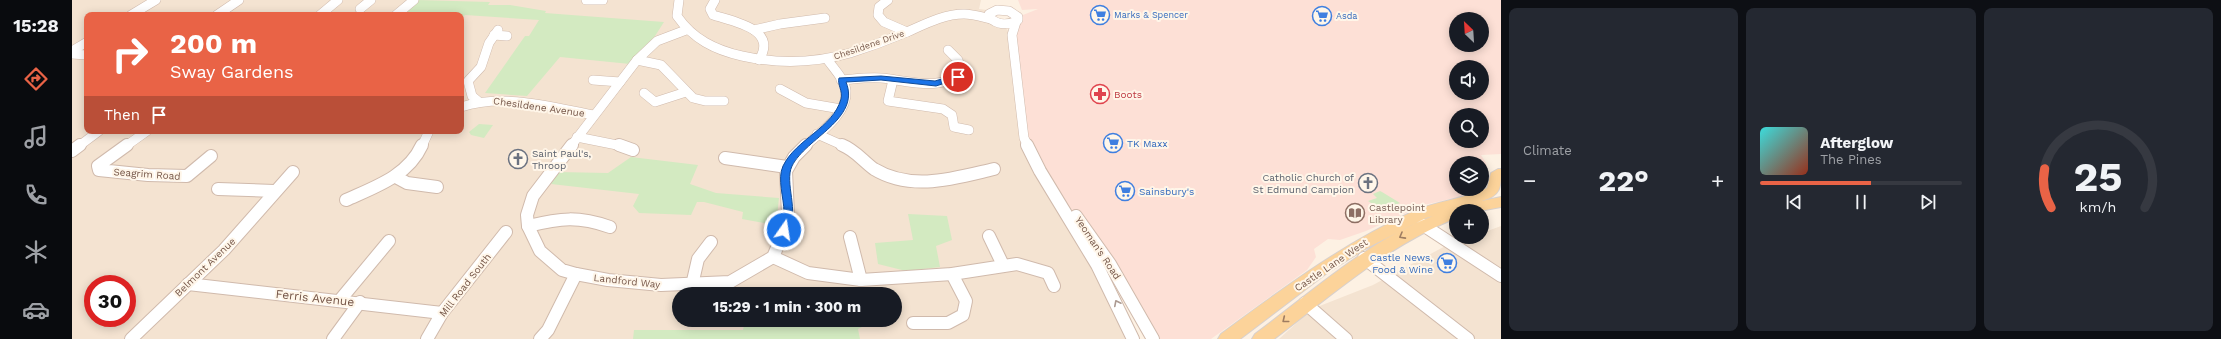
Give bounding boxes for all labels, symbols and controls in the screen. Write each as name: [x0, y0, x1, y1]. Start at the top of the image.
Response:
supermarket icon: Marks & Spencer: [1089, 4, 1111, 26]
supermarket icon: Asda: [1311, 5, 1333, 27]
place label: Marks & Spencer: [1114, 10, 1188, 20]
place label: Asda: [1336, 11, 1357, 21]
north arrow: [1449, 12, 1489, 52]
map controls: [1449, 12, 1489, 244]
text: 15:28: [13, 15, 59, 36]
text: 200 m: [170, 27, 257, 60]
icon: right: [104, 28, 156, 80]
street label: Chesildene Drive: [832, 28, 906, 62]
pin: [941, 60, 975, 94]
button: sound: [1449, 60, 1489, 100]
text: Sway Gardens: [170, 61, 294, 82]
icon: directions: [22, 65, 50, 93]
icon: arrive: [947, 66, 969, 88]
pharmacy icon: Boots: [1089, 83, 1111, 105]
place label: Boots: [1114, 89, 1142, 100]
street label: Chesildene Avenue: [493, 95, 586, 119]
icon: arrive: [148, 104, 170, 126]
text: Then: [104, 106, 140, 124]
button: search: [1449, 108, 1489, 148]
icon: music: [22, 123, 50, 151]
supermarket icon: TK Maxx: [1102, 132, 1124, 154]
text: Afterglow: [1820, 134, 1893, 152]
place label: TK Maxx: [1127, 138, 1168, 149]
text: Climate: [1523, 143, 1572, 158]
church icon: Saint Paul's, Throop: [507, 148, 529, 170]
place label: Saint Paul's, Throop: [532, 148, 592, 171]
text: 25: [2074, 151, 2123, 200]
text: The Pines: [1820, 152, 1882, 167]
button: layers: [1449, 156, 1489, 196]
text: 22°: [1598, 163, 1649, 198]
street label: Seagrim Road: [113, 166, 181, 182]
text: −: [1523, 168, 1536, 193]
text: +: [1711, 168, 1724, 193]
place label: Catholic Church of St Edmund Campion: [1253, 172, 1354, 195]
church icon: Catholic Church of St Edmund Campion: [1357, 172, 1379, 194]
supermarket icon: Sainsbury's: [1114, 180, 1136, 202]
icon: phone: [22, 181, 50, 209]
place label: Sainsbury's: [1139, 186, 1194, 197]
icon: previous: [1783, 191, 1805, 213]
icon: pause: [1850, 191, 1872, 213]
icon: next: [1917, 191, 1939, 213]
text: km/h: [2080, 198, 2117, 214]
library icon: Castlepoint Library: [1344, 202, 1366, 224]
place label: Castlepoint Library: [1369, 202, 1426, 225]
button: +: [1449, 204, 1489, 244]
position arrow: [763, 209, 805, 251]
street label: Yeoman's Road: [1073, 215, 1123, 281]
one-way arrow: [1399, 231, 1406, 238]
street label: Belmont Avenue: [173, 235, 238, 299]
street label: Castle Lane West: [1292, 236, 1370, 293]
icon: climate: [22, 238, 50, 266]
street label: Mill Road South: [437, 251, 493, 319]
place label: Castle News, Food & Wine: [1370, 252, 1433, 275]
supermarket icon: Castle News, Food & Wine: [1436, 252, 1458, 274]
street label: Landford Way: [593, 272, 662, 290]
speed limit sign: 30: [84, 275, 136, 327]
street label: Ferris Avenue: [275, 287, 355, 309]
icon: car: [22, 296, 50, 324]
text: 15:29 · 1 min · 300 m: [713, 298, 861, 316]
one-way arrow: [1114, 300, 1121, 308]
one-way arrow: [1283, 315, 1290, 322]

